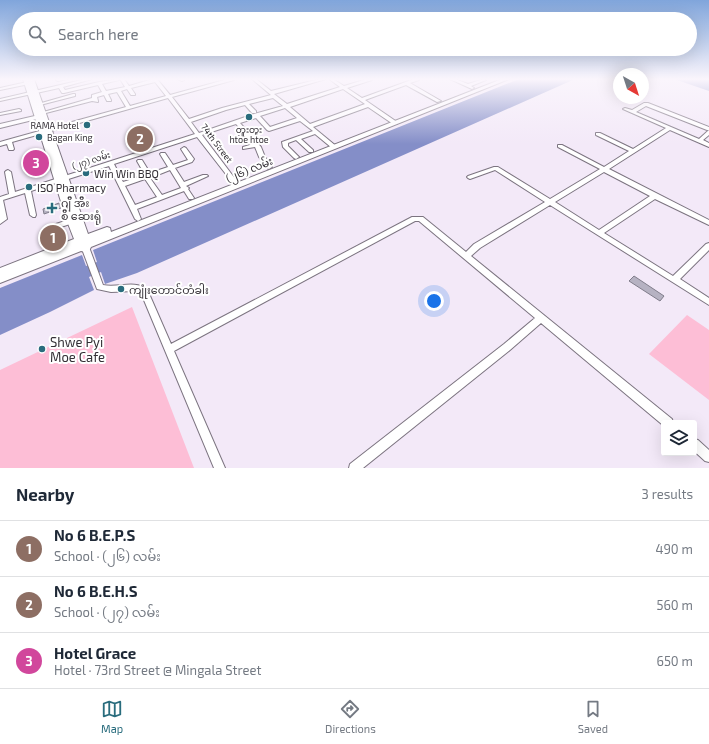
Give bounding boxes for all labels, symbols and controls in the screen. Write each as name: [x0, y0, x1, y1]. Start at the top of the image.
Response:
search box: [12, 12, 697, 56]
icon: search: [26, 23, 48, 45]
text: Search here: [58, 25, 139, 43]
north arrow: [613, 68, 649, 104]
marker: တူးတူး htoe htoe: [244, 112, 254, 122]
place label: RAMA Hotel: [31, 120, 79, 131]
marker: RAMA Hotel: [82, 120, 92, 130]
street label: 74th Street: [199, 121, 236, 165]
pin: 2: [127, 124, 153, 154]
place label: တူးတူး htoe htoe: [229, 124, 269, 145]
marker: Bagan King: [34, 132, 44, 142]
place label: Bagan King: [47, 132, 92, 143]
pin: 3: [23, 148, 49, 178]
street label: (၂၇) လမ်း: [70, 149, 112, 173]
street label: (၂၆) လမ်း: [224, 154, 276, 187]
place label: Win Win BBQ: [94, 167, 159, 181]
marker: Win Win BBQ: [81, 168, 91, 178]
place label: ISO Pharmacy: [37, 181, 106, 194]
marker: ISO Pharmacy: [24, 182, 34, 192]
place label: ဂျီ အီး စီ ဆေးရုံ: [61, 196, 101, 225]
marker: ဂျီ အီး စီ ဆေးရုံ: [46, 202, 58, 214]
pin: 1: [40, 223, 66, 253]
place label: ကျုံးတောင်တံခါး: [129, 283, 209, 299]
marker: ကျုံးတောင်တံခါး: [116, 284, 126, 294]
your location: [424, 291, 444, 311]
place label: Shwe Pyi Moe Cafe: [50, 334, 105, 365]
marker: Shwe Pyi Moe Cafe: [37, 344, 47, 354]
map controls: [661, 420, 697, 456]
button: layers: [661, 420, 697, 456]
text: Nearby: [16, 484, 74, 504]
text: 3 results: [642, 486, 693, 502]
text: No 6 B.E.P.S: [54, 526, 135, 544]
text: 1: [26, 541, 32, 557]
text: 490 m: [655, 541, 693, 557]
text: School · (၂၆) လမ်း: [54, 548, 161, 564]
text: No 6 B.E.H.S: [54, 582, 137, 600]
text: 2: [25, 597, 33, 613]
text: 560 m: [656, 597, 693, 613]
text: School · (၂၇) လမ်း: [54, 604, 160, 620]
text: Hotel Grace: [54, 644, 136, 662]
text: 3: [25, 653, 33, 669]
text: 650 m: [656, 653, 693, 669]
text: Hotel · 73rd Street @ Mingala Street: [54, 662, 262, 678]
tab: Map: [101, 698, 123, 735]
tab: Directions: [325, 698, 376, 735]
tab: Saved: [578, 698, 608, 735]

